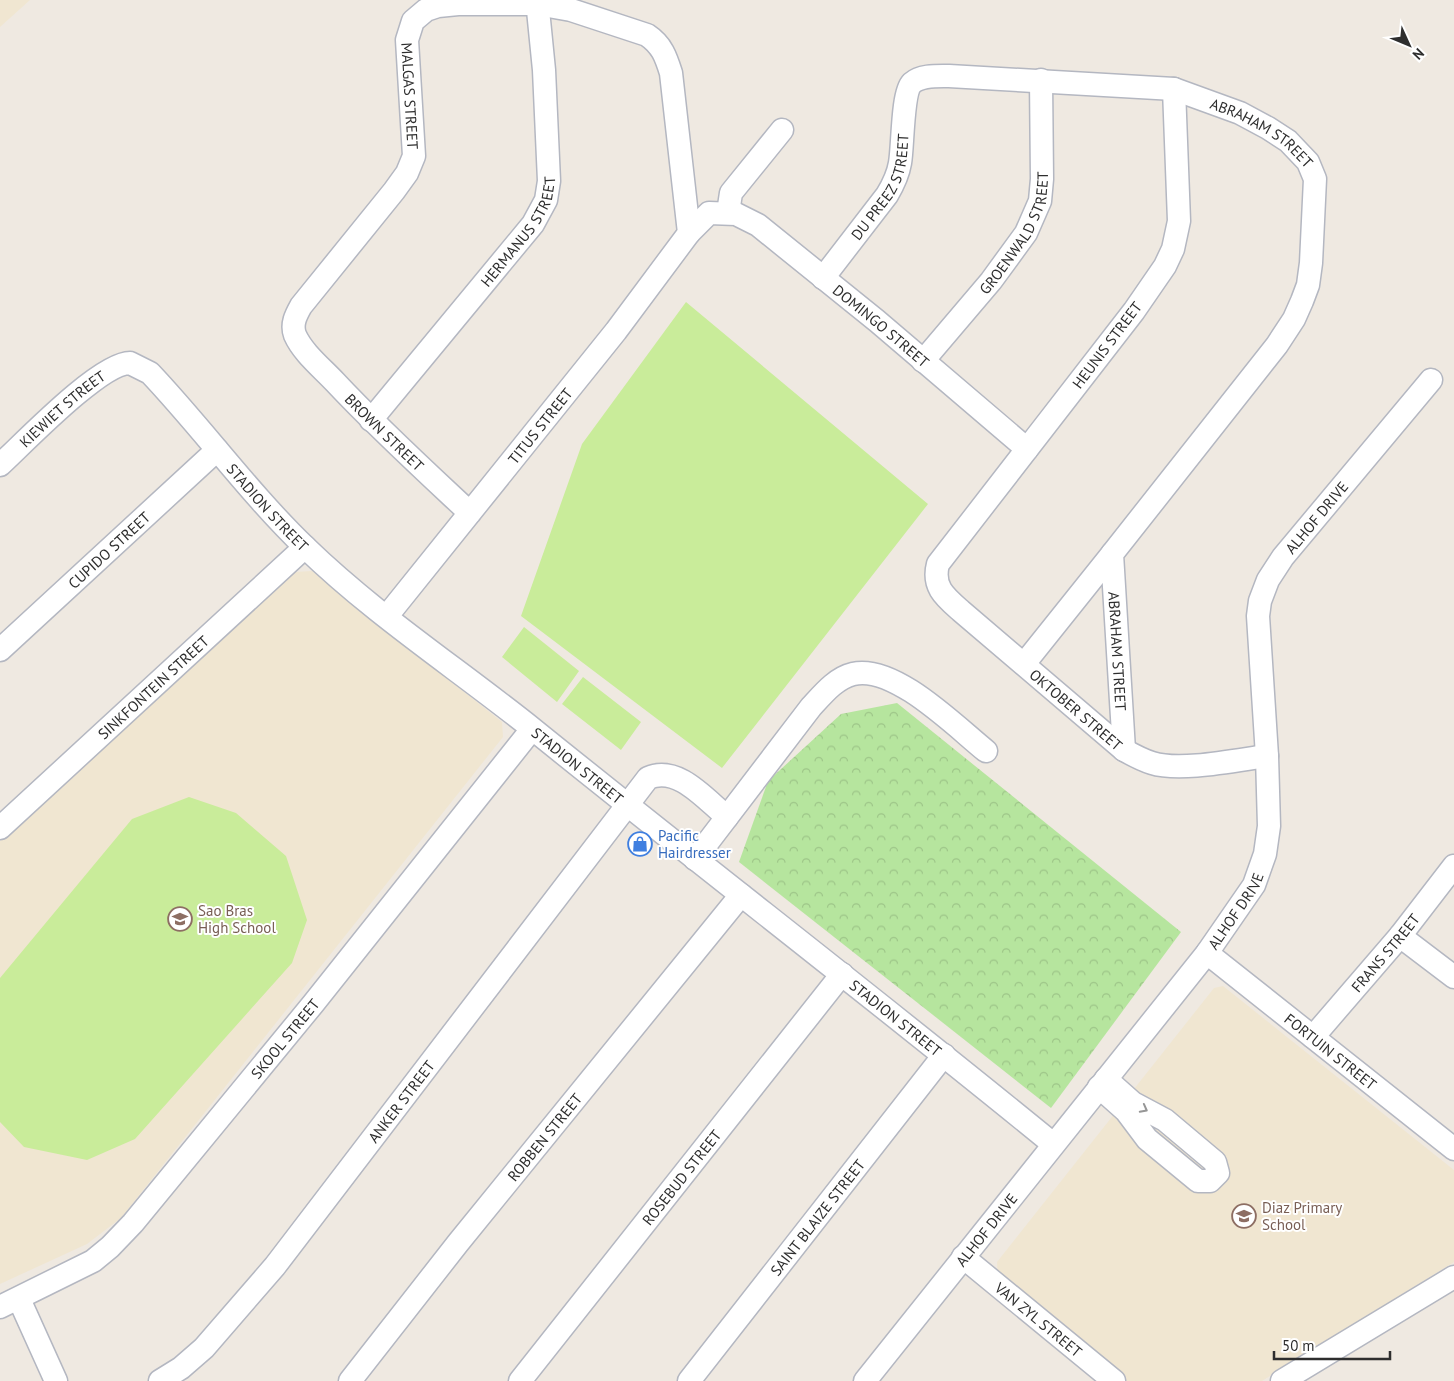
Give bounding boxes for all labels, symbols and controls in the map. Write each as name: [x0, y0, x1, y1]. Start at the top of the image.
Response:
north arrow: [1384, 20, 1434, 70]
street label: MALGAS STREET: [398, 42, 423, 150]
text: N: [1409, 44, 1428, 64]
street label: ABRAHAM STREET: [1208, 94, 1318, 172]
street label: DU PREEZ STREET: [847, 132, 912, 244]
street label: GROENWALD STREET: [975, 171, 1052, 298]
street label: HERMANUS STREET: [476, 175, 559, 290]
street label: DOMINGO STREET: [829, 280, 934, 371]
street label: HEUNIS STREET: [1068, 297, 1146, 392]
street label: KIEWIET STREET: [15, 366, 109, 451]
street label: TITUS STREET: [503, 383, 577, 468]
street label: BROWN STREET: [341, 389, 429, 475]
street label: STADION STREET: [223, 459, 313, 555]
street label: ALHOF DRIVE: [1281, 477, 1352, 557]
street label: CUPIDO STREET: [64, 507, 154, 592]
street label: ABRAHAM STREET: [1105, 591, 1131, 712]
street label: SINKFONTEIN STREET: [93, 631, 213, 743]
street label: OKTOBER STREET: [1026, 664, 1127, 755]
street label: STADION STREET: [528, 723, 628, 808]
place label: Pacific Hairdresser: [658, 826, 731, 862]
shop icon: Pacific Hairdresser: [627, 831, 653, 857]
street label: ALHOF DRIVE: [1203, 870, 1267, 953]
place label: Sao Bras High School: [198, 901, 276, 937]
school or university icon: Sao Bras High School: [167, 906, 193, 932]
street label: FRANS STREET: [1347, 909, 1424, 996]
street label: STADION STREET: [846, 975, 946, 1060]
street label: SKOOL STREET: [246, 994, 324, 1082]
street label: FORTUIN STREET: [1281, 1009, 1381, 1094]
street label: ANKER STREET: [363, 1056, 439, 1146]
street label: ROBBEN STREET: [503, 1089, 586, 1185]
one-way arrow: [1139, 1102, 1148, 1112]
street label: ROSEBUD STREET: [638, 1125, 725, 1229]
street label: SAINT BLAIZE STREET: [766, 1155, 869, 1279]
street label: ALHOF DRIVE: [951, 1189, 1021, 1270]
place label: Diaz Primary School: [1262, 1198, 1342, 1234]
school or university icon: Diaz Primary School: [1231, 1203, 1257, 1229]
street label: VAN ZYL STREET: [990, 1277, 1087, 1361]
scale bar: [1274, 1328, 1390, 1360]
text: 50 m: [1282, 1336, 1315, 1355]

